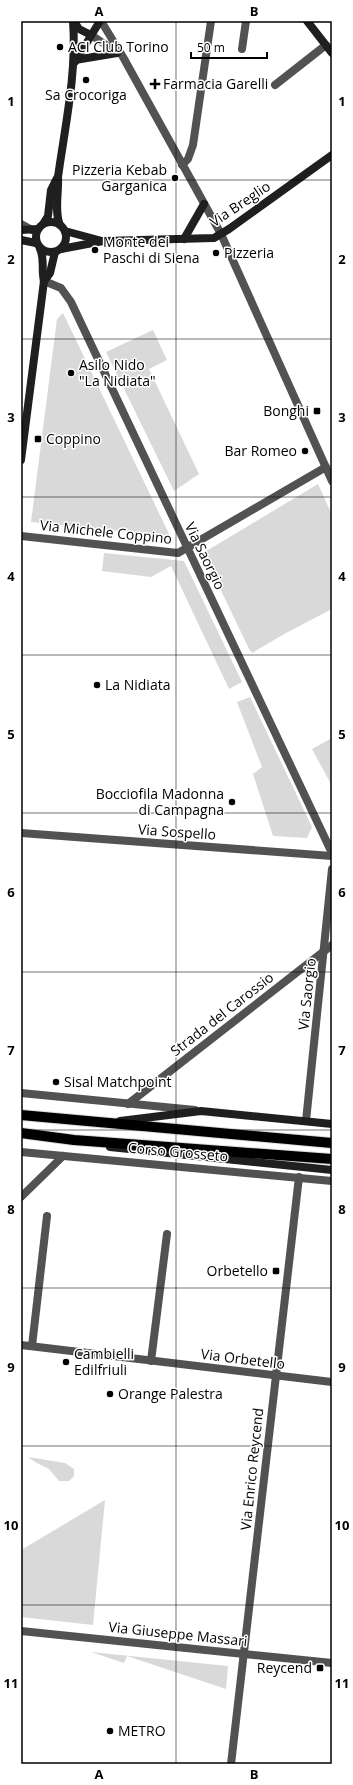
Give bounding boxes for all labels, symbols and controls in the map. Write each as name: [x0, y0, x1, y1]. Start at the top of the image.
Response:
text: A: [95, 2, 104, 20]
text: B: [250, 2, 259, 20]
scale bar: [191, 34, 267, 60]
place label: ACI Club Torino: [68, 37, 169, 56]
text: 50 m: [197, 39, 225, 56]
marker: ACI Club Torino: [55, 42, 65, 52]
place label: Farmacia Garelli: [163, 74, 268, 93]
marker: Sa Crocoriga: [81, 75, 91, 85]
marker: Farmacia Garelli: [150, 79, 160, 89]
place label: Sa Crocoriga: [45, 85, 127, 104]
text: 1: [7, 92, 15, 110]
text: 1: [338, 92, 346, 110]
place label: Pizzeria Kebab Garganica: [72, 160, 167, 195]
marker: Pizzeria Kebab Garganica: [170, 173, 180, 183]
street label: Via Breglio: [206, 176, 274, 231]
place label: Monte dei Paschi di Siena: [103, 232, 200, 267]
place label: Pizzeria: [224, 243, 274, 262]
marker: Monte dei Paschi di Siena: [90, 245, 100, 255]
marker: Pizzeria: [211, 248, 221, 258]
text: 2: [7, 250, 15, 268]
text: 2: [338, 250, 346, 268]
place label: Asilo Nido "La Nidiata": [79, 355, 156, 390]
marker: Asilo Nido "La Nidiata": [66, 368, 76, 378]
place label: Bonghi: [263, 401, 309, 420]
marker: Bonghi: [312, 406, 322, 416]
text: 3: [7, 408, 15, 426]
text: 3: [338, 408, 346, 426]
place label: Coppino: [46, 429, 101, 448]
marker: Coppino: [33, 434, 43, 444]
place label: Bar Romeo: [225, 441, 297, 460]
marker: Bar Romeo: [300, 446, 310, 456]
street label: Via Michele Coppino: [39, 515, 173, 548]
street label: Via Saorgio: [181, 519, 230, 593]
text: 4: [7, 567, 15, 585]
text: 4: [338, 567, 346, 585]
place label: La Nidiata: [105, 675, 170, 694]
marker: La Nidiata: [92, 680, 102, 690]
text: 5: [7, 725, 15, 743]
text: 5: [338, 725, 346, 743]
place label: Bocciofila Madonna di Campagna: [96, 784, 224, 819]
marker: Bocciofila Madonna di Campagna: [227, 797, 237, 807]
street label: Via Sospello: [137, 819, 217, 844]
text: 6: [7, 883, 15, 901]
text: 6: [338, 883, 346, 901]
street label: Via Saorgio: [293, 957, 320, 1031]
street label: Strada del Carossio: [166, 967, 277, 1060]
text: 7: [7, 1041, 15, 1059]
text: 7: [338, 1041, 346, 1059]
place label: Sisal Matchpoint: [64, 1072, 172, 1091]
marker: Sisal Matchpoint: [51, 1077, 61, 1087]
street label: Corso Grosseto: [127, 1138, 229, 1165]
text: 8: [7, 1200, 15, 1218]
text: 8: [338, 1200, 346, 1218]
place label: Orbetello: [207, 1261, 268, 1280]
marker: Orbetello: [271, 1266, 281, 1276]
place label: Cambielli Edilfriuli: [74, 1344, 134, 1379]
street label: Via Orbetello: [200, 1344, 286, 1373]
marker: Cambielli Edilfriuli: [61, 1357, 71, 1367]
text: 9: [7, 1358, 15, 1376]
text: 9: [338, 1358, 346, 1376]
place label: Orange Palestra: [118, 1384, 223, 1403]
marker: Orange Palestra: [105, 1389, 115, 1399]
street label: Via Enrico Reycend: [236, 1407, 267, 1531]
text: 10: [4, 1516, 18, 1534]
text: 10: [335, 1516, 349, 1534]
street label: Via Giuseppe Massari: [108, 1617, 248, 1650]
place label: Reycend: [257, 1658, 312, 1677]
marker: Reycend: [315, 1663, 325, 1673]
text: 11: [4, 1674, 18, 1692]
text: 11: [335, 1674, 349, 1692]
place label: METRO: [118, 1721, 166, 1740]
marker: METRO: [105, 1726, 115, 1736]
text: A: [95, 1765, 104, 1783]
text: B: [250, 1765, 259, 1783]

